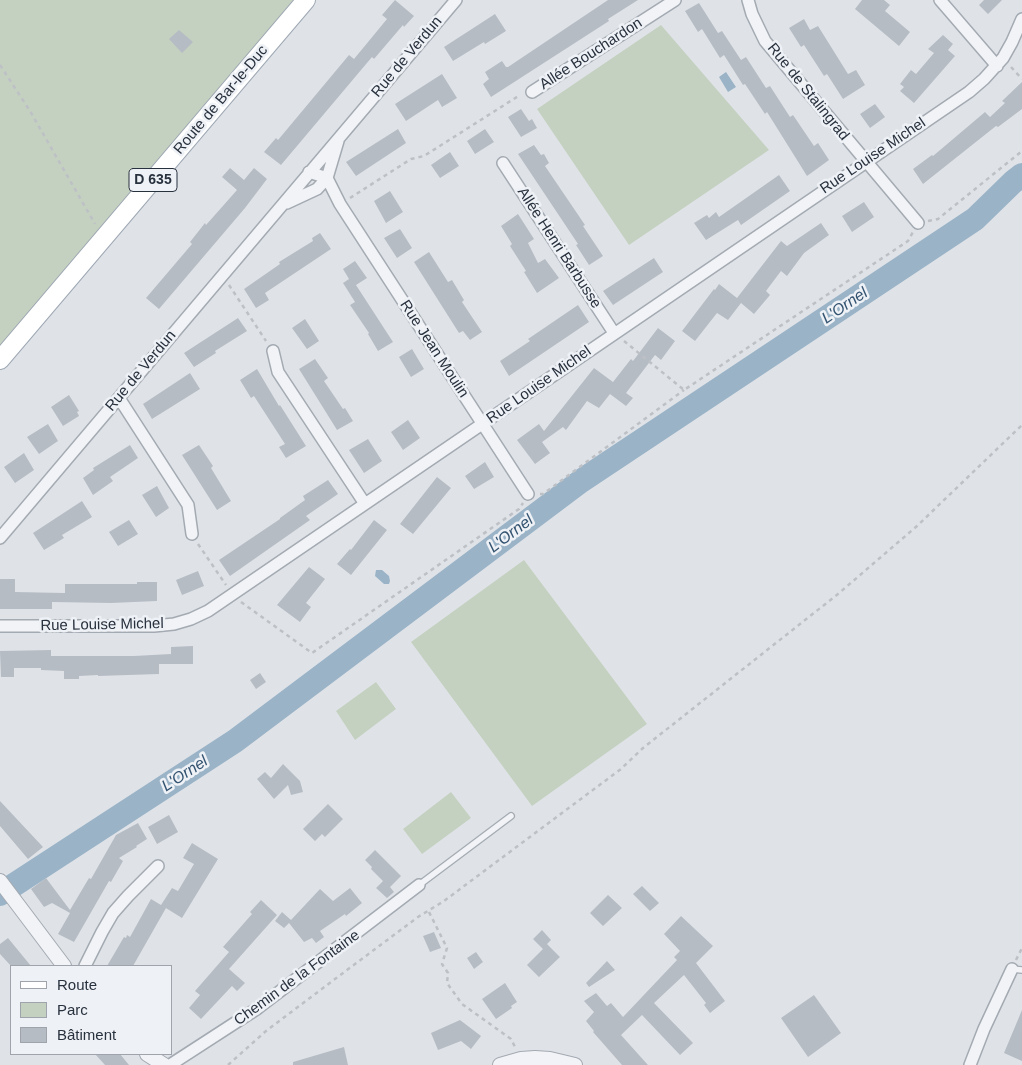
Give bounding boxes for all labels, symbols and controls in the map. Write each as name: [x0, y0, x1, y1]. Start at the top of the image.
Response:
street label: Rue de Verdun: [368, 13, 446, 101]
street label: Allée Bouchardon: [536, 14, 646, 94]
street label: Rue de Stalingrad: [763, 40, 853, 144]
street label: Route de Bar-le-Duc: [170, 42, 272, 158]
street label: Rue Louise Michel: [817, 114, 929, 198]
road number: D 635: [129, 168, 177, 192]
street label: Allée Henri Barbusse: [513, 184, 605, 312]
water label: L'Ornel: [818, 284, 872, 328]
street label: Rue Jean Moulin: [396, 297, 472, 401]
street label: Rue de Verdun: [102, 327, 180, 415]
street label: Rue Louise Michel: [483, 342, 595, 428]
water label: L'Ornel: [485, 511, 537, 557]
street label: Rue Louise Michel: [40, 615, 164, 635]
water label: L'Ornel: [158, 752, 212, 796]
street label: Chemin de la Fontaine: [231, 926, 363, 1030]
legend: [10, 965, 172, 1055]
text: Route: [57, 976, 97, 993]
text: Parc: [57, 1001, 88, 1018]
text: Bâtiment: [57, 1026, 116, 1043]

